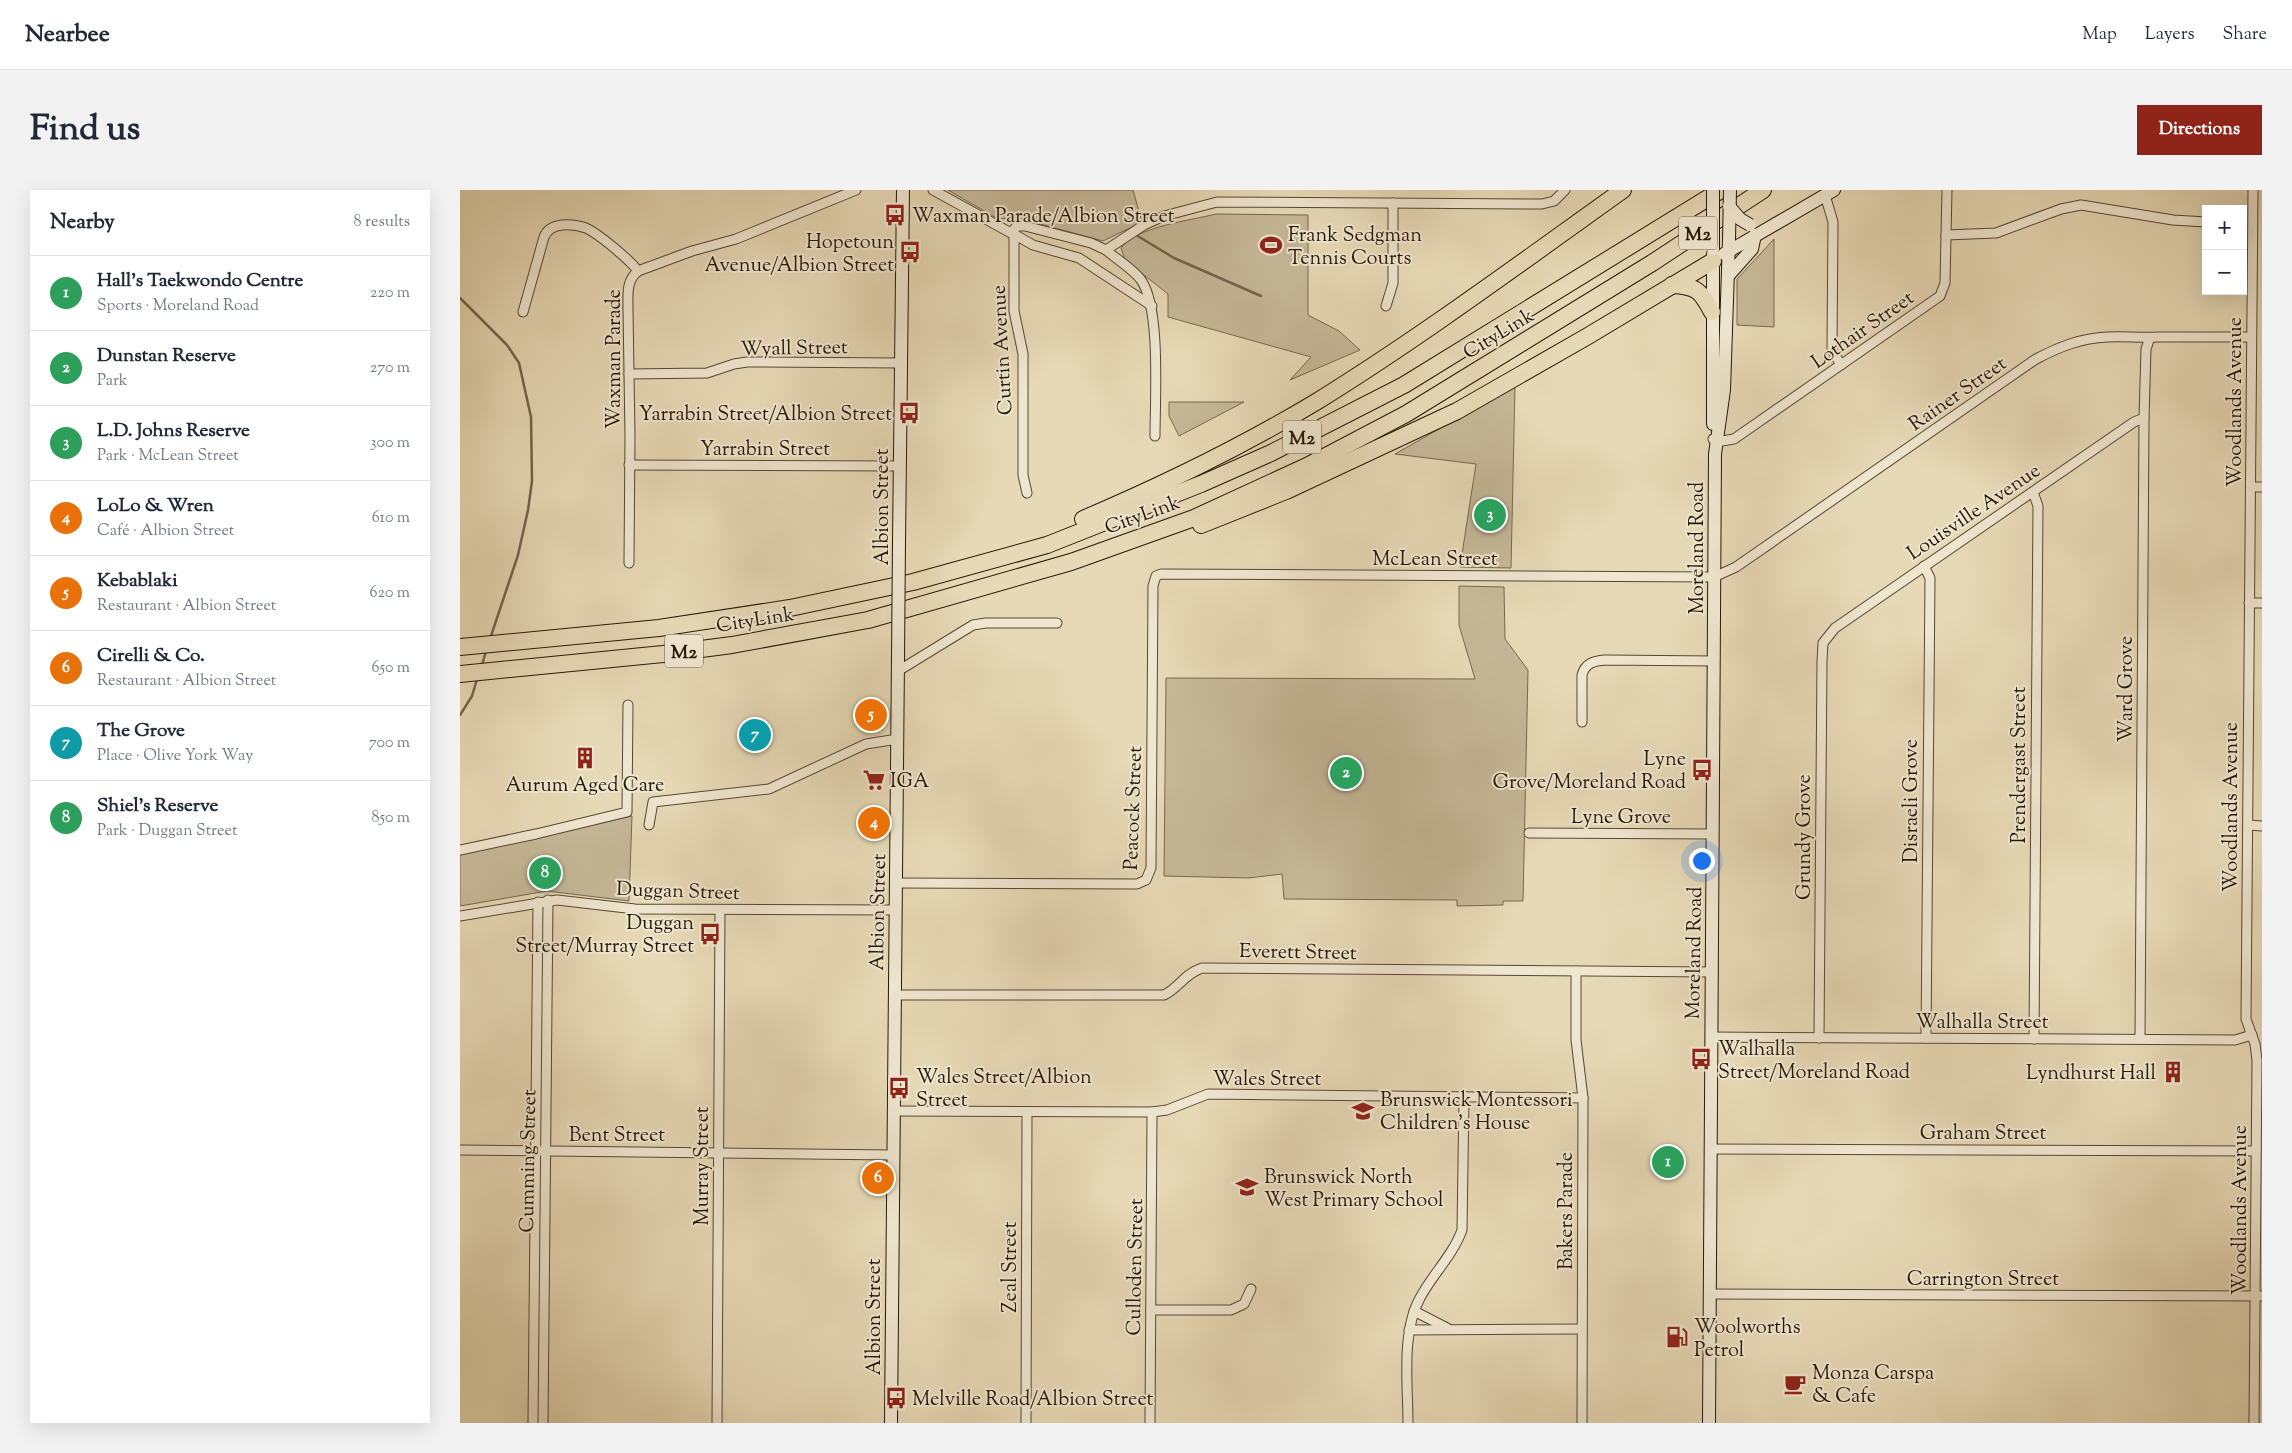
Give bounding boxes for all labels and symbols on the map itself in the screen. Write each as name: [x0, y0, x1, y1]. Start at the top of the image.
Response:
bus stop icon: Waxman Parade/Albion Street: [882, 202, 908, 228]
place label: Waxman Parade/Albion Street: [912, 203, 1175, 232]
road number: M2: [1679, 216, 1717, 249]
place label: Frank Sedgman Tennis Courts: [1288, 222, 1422, 274]
place label: Hopetoun Avenue/Albion Street: [704, 229, 894, 281]
sports icon: Frank Sedgman Tennis Courts: [1258, 232, 1284, 258]
bus stop icon: Hopetoun Avenue/Albion Street: [897, 239, 923, 265]
street label: Curtin Avenue: [986, 284, 1021, 416]
street label: Lothair Street: [1806, 285, 1921, 377]
street label: Waxman Parade: [601, 289, 630, 429]
street label: CityLink: [1458, 302, 1541, 368]
street label: Woodlands Avenue: [2222, 317, 2251, 487]
street label: Wyall Street: [740, 334, 848, 365]
street label: Rainer Street: [1904, 351, 2013, 440]
bus stop icon: Yarrabin Street/Albion Street: [896, 400, 922, 426]
place label: Yarrabin Street/Albion Street: [639, 401, 892, 430]
road number: M2: [1283, 420, 1321, 454]
street label: Yarrabin Street: [700, 436, 830, 465]
street label: Albion Street: [869, 448, 898, 566]
street label: Louisville Avenue: [1902, 458, 2047, 569]
street label: Moreland Road: [1684, 482, 1713, 614]
street label: CityLink: [1101, 489, 1185, 543]
pin: 3: [1474, 496, 1506, 534]
street label: McLean Street: [1372, 546, 1498, 575]
street label: CityLink: [714, 601, 797, 642]
road number: M2: [665, 634, 703, 668]
street label: Ward Grove: [2113, 636, 2142, 742]
street label: Prendergast Street: [2006, 686, 2035, 843]
pin: 5: [855, 696, 887, 734]
pin: 7: [739, 716, 771, 754]
street label: Woodlands Avenue: [2218, 722, 2247, 892]
street label: Disraeli Grove: [1898, 739, 1927, 863]
building icon: Aurum Aged Care: [572, 745, 598, 771]
street label: Peacock Street: [1118, 745, 1151, 871]
place label: Lyne Grove/Moreland Road: [1493, 746, 1686, 798]
pin: 2: [1330, 754, 1362, 792]
bus stop icon: Lyne Grove/Moreland Road: [1689, 757, 1715, 783]
supermarket icon: IGA: [861, 767, 887, 793]
place label: IGA: [890, 768, 929, 797]
place label: Aurum Aged Care: [506, 772, 664, 801]
street label: Grundy Grove: [1791, 774, 1820, 900]
pin: 4: [858, 804, 890, 842]
street label: Lyne Grove: [1571, 804, 1671, 833]
your location: [1689, 848, 1715, 874]
street label: Albion Street: [864, 853, 895, 971]
pin: 8: [529, 854, 561, 892]
street label: Duggan Street: [616, 876, 740, 909]
street label: Moreland Road: [1680, 886, 1711, 1020]
place label: Duggan Street/Murray Street: [515, 910, 694, 962]
bus stop icon: Duggan Street/Murray Street: [697, 921, 723, 947]
street label: Everett Street: [1239, 938, 1357, 969]
street label: Walhalla Street: [1915, 1009, 2049, 1038]
place label: Walhalla Street/Moreland Road: [1718, 1036, 1910, 1088]
bus stop icon: Walhalla Street/Moreland Road: [1688, 1046, 1714, 1072]
building icon: Lyndhurst Hall: [2160, 1059, 2186, 1085]
place label: Lyndhurst Hall: [2026, 1060, 2156, 1089]
place label: Wales Street/Albion Street: [916, 1064, 1092, 1116]
street label: Wales Street: [1213, 1066, 1322, 1095]
bus stop icon: Wales Street/Albion Street: [886, 1075, 912, 1101]
place label: Brunswick Montessori Children's House: [1380, 1087, 1573, 1139]
street label: Cumming Street: [514, 1089, 545, 1233]
school or university icon: Brunswick Montessori Children's House: [1350, 1098, 1376, 1124]
street label: Murray Street: [689, 1106, 718, 1226]
street label: Graham Street: [1920, 1120, 2046, 1149]
street label: Bent Street: [569, 1122, 665, 1151]
street label: Woodlands Avenue: [2227, 1125, 2256, 1295]
pin: 1: [1652, 1143, 1684, 1181]
street label: Bakers Parade: [1553, 1152, 1582, 1270]
pin: 6: [862, 1159, 894, 1197]
place label: Brunswick North West Primary School: [1264, 1164, 1444, 1216]
school or university icon: Brunswick North West Primary School: [1234, 1174, 1260, 1200]
street label: Culloden Street: [1121, 1198, 1152, 1336]
street label: Zeal Street: [997, 1221, 1026, 1313]
street label: Albion Street: [861, 1258, 890, 1376]
street label: Carrington Street: [1907, 1266, 2059, 1295]
place label: Woolworths Petrol: [1694, 1314, 1801, 1366]
fuel station icon: Woolworths Petrol: [1664, 1324, 1690, 1350]
place label: Monza Carspa & Cafe: [1812, 1360, 1934, 1412]
cafe icon: Monza Carspa & Cafe: [1782, 1371, 1808, 1397]
bus stop icon: Melville Road/Albion Street: [883, 1385, 909, 1411]
place label: Melville Road/Albion Street: [912, 1386, 1154, 1415]

